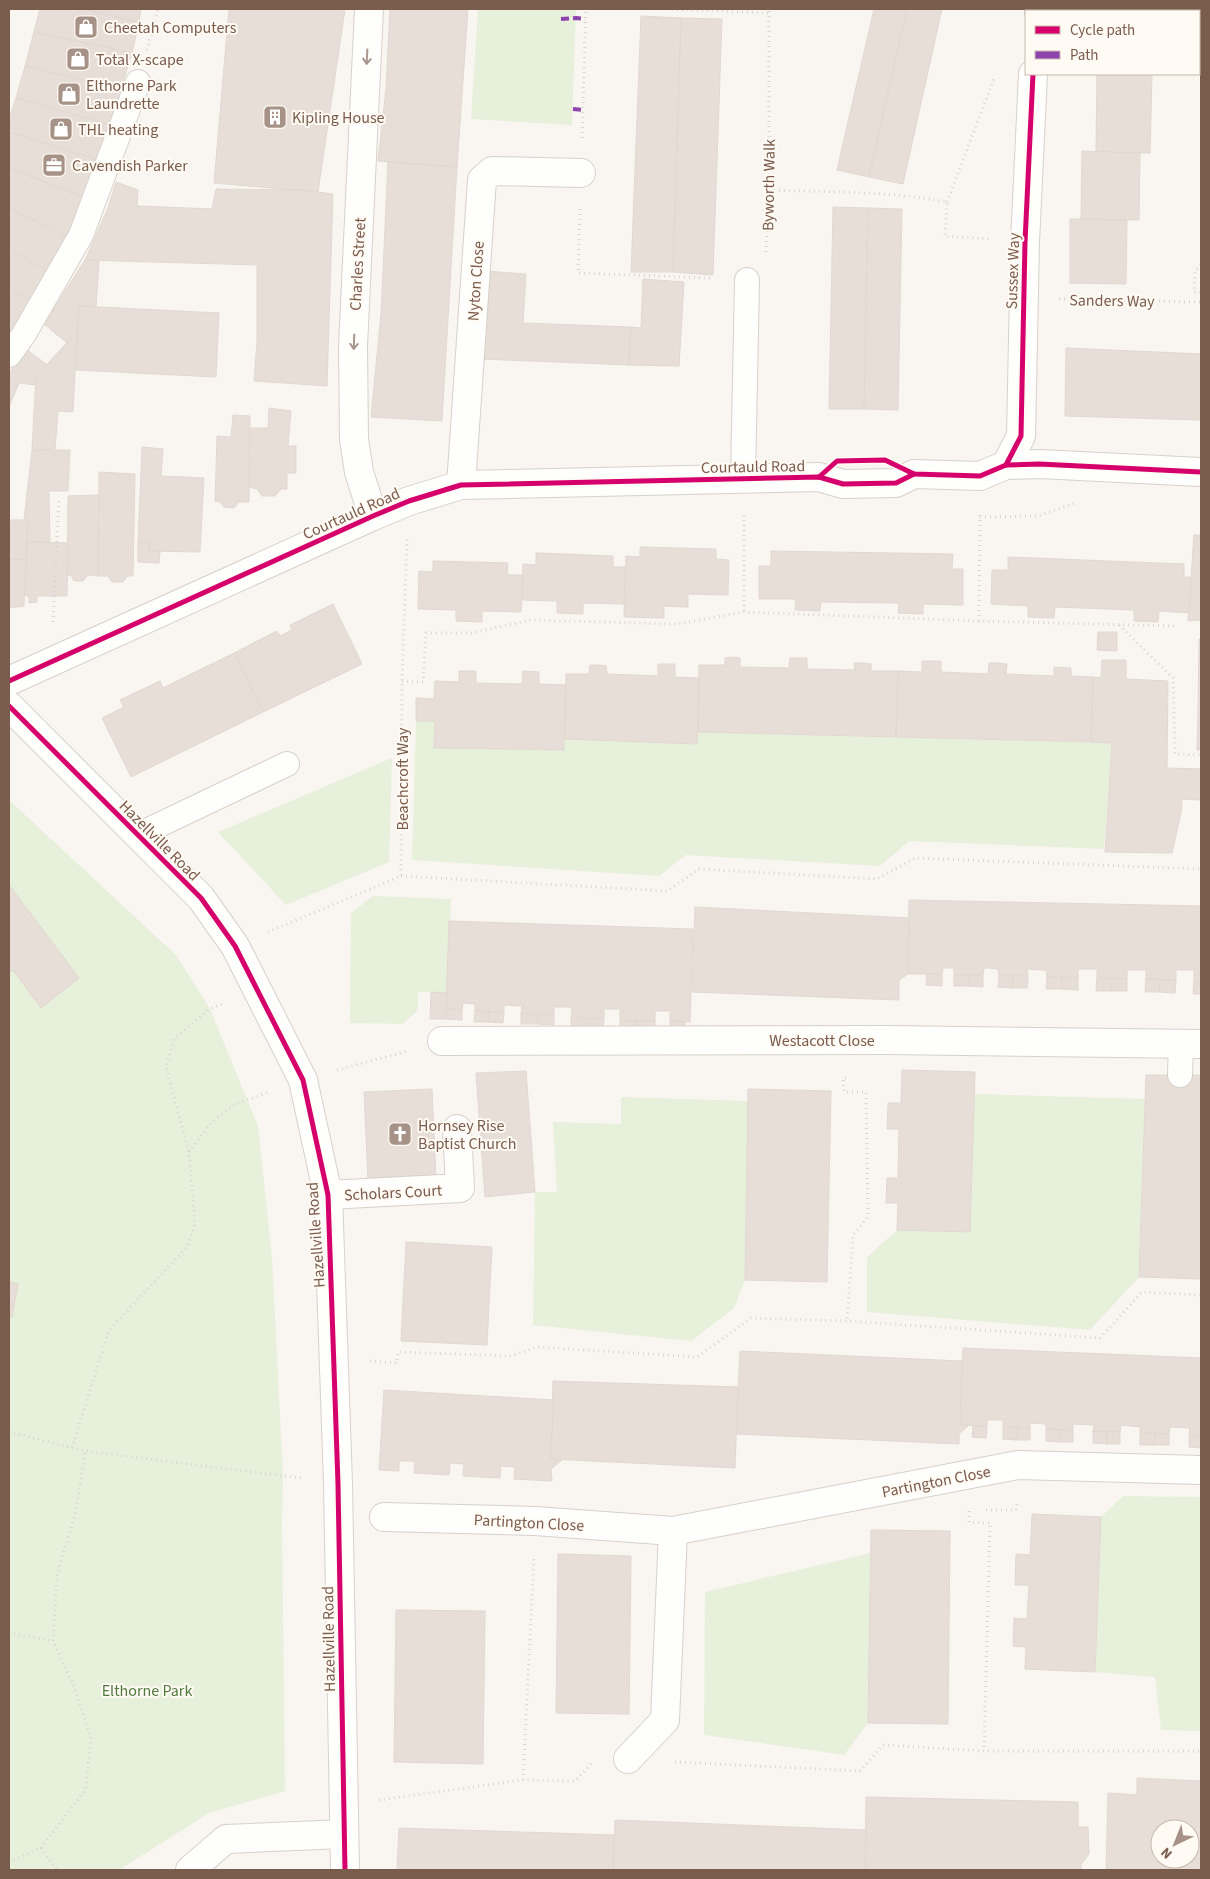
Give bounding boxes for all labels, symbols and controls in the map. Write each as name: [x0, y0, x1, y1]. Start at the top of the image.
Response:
legend: [1025, 10, 1200, 75]
shop icon: Cheetah Computers: [73, 14, 99, 40]
place label: Cheetah Computers: [104, 17, 237, 39]
text: Cycle path: [1070, 20, 1135, 41]
text: Path: [1070, 45, 1098, 66]
shop icon: Total X-scape: [65, 46, 91, 72]
place label: Total X-scape: [96, 49, 184, 71]
one-way arrow: [362, 49, 371, 65]
place label: Elthorne Park Laundrette: [86, 75, 177, 115]
shop icon: Elthorne Park Laundrette: [56, 81, 82, 107]
building icon: Kipling House: [262, 104, 288, 130]
place label: Kipling House: [292, 107, 385, 129]
shop icon: THL heating: [48, 116, 74, 142]
place label: THL heating: [78, 119, 158, 141]
street label: Byworth Walk: [757, 139, 781, 231]
office icon: Cavendish Parker: [41, 152, 67, 178]
place label: Cavendish Parker: [72, 155, 188, 177]
street label: Charles Street: [345, 216, 371, 311]
street label: Sussex Way: [1001, 232, 1025, 310]
street label: Nyton Close: [462, 240, 490, 322]
street label: Sanders Way: [1069, 289, 1155, 313]
one-way arrow: [349, 334, 358, 350]
street label: Courtauld Road: [701, 455, 805, 479]
street label: Courtauld Road: [299, 483, 404, 545]
street label: Beachcroft Way: [392, 727, 414, 831]
street label: Hazellville Road: [114, 795, 205, 886]
street label: Westacott Close: [769, 1030, 875, 1052]
place label: Hornsey Rise Baptist Church: [418, 1115, 516, 1155]
church icon: Hornsey Rise Baptist Church: [387, 1121, 413, 1147]
street label: Scholars Court: [343, 1179, 443, 1207]
street label: Hazellville Road: [301, 1181, 331, 1289]
street label: Partington Close: [880, 1461, 993, 1503]
street label: Partington Close: [473, 1509, 585, 1537]
street label: Hazellville Road: [317, 1586, 341, 1692]
park label: Elthorne Park: [102, 1680, 192, 1702]
north arrow: [1150, 1819, 1200, 1869]
text: N: [1157, 1842, 1177, 1863]

